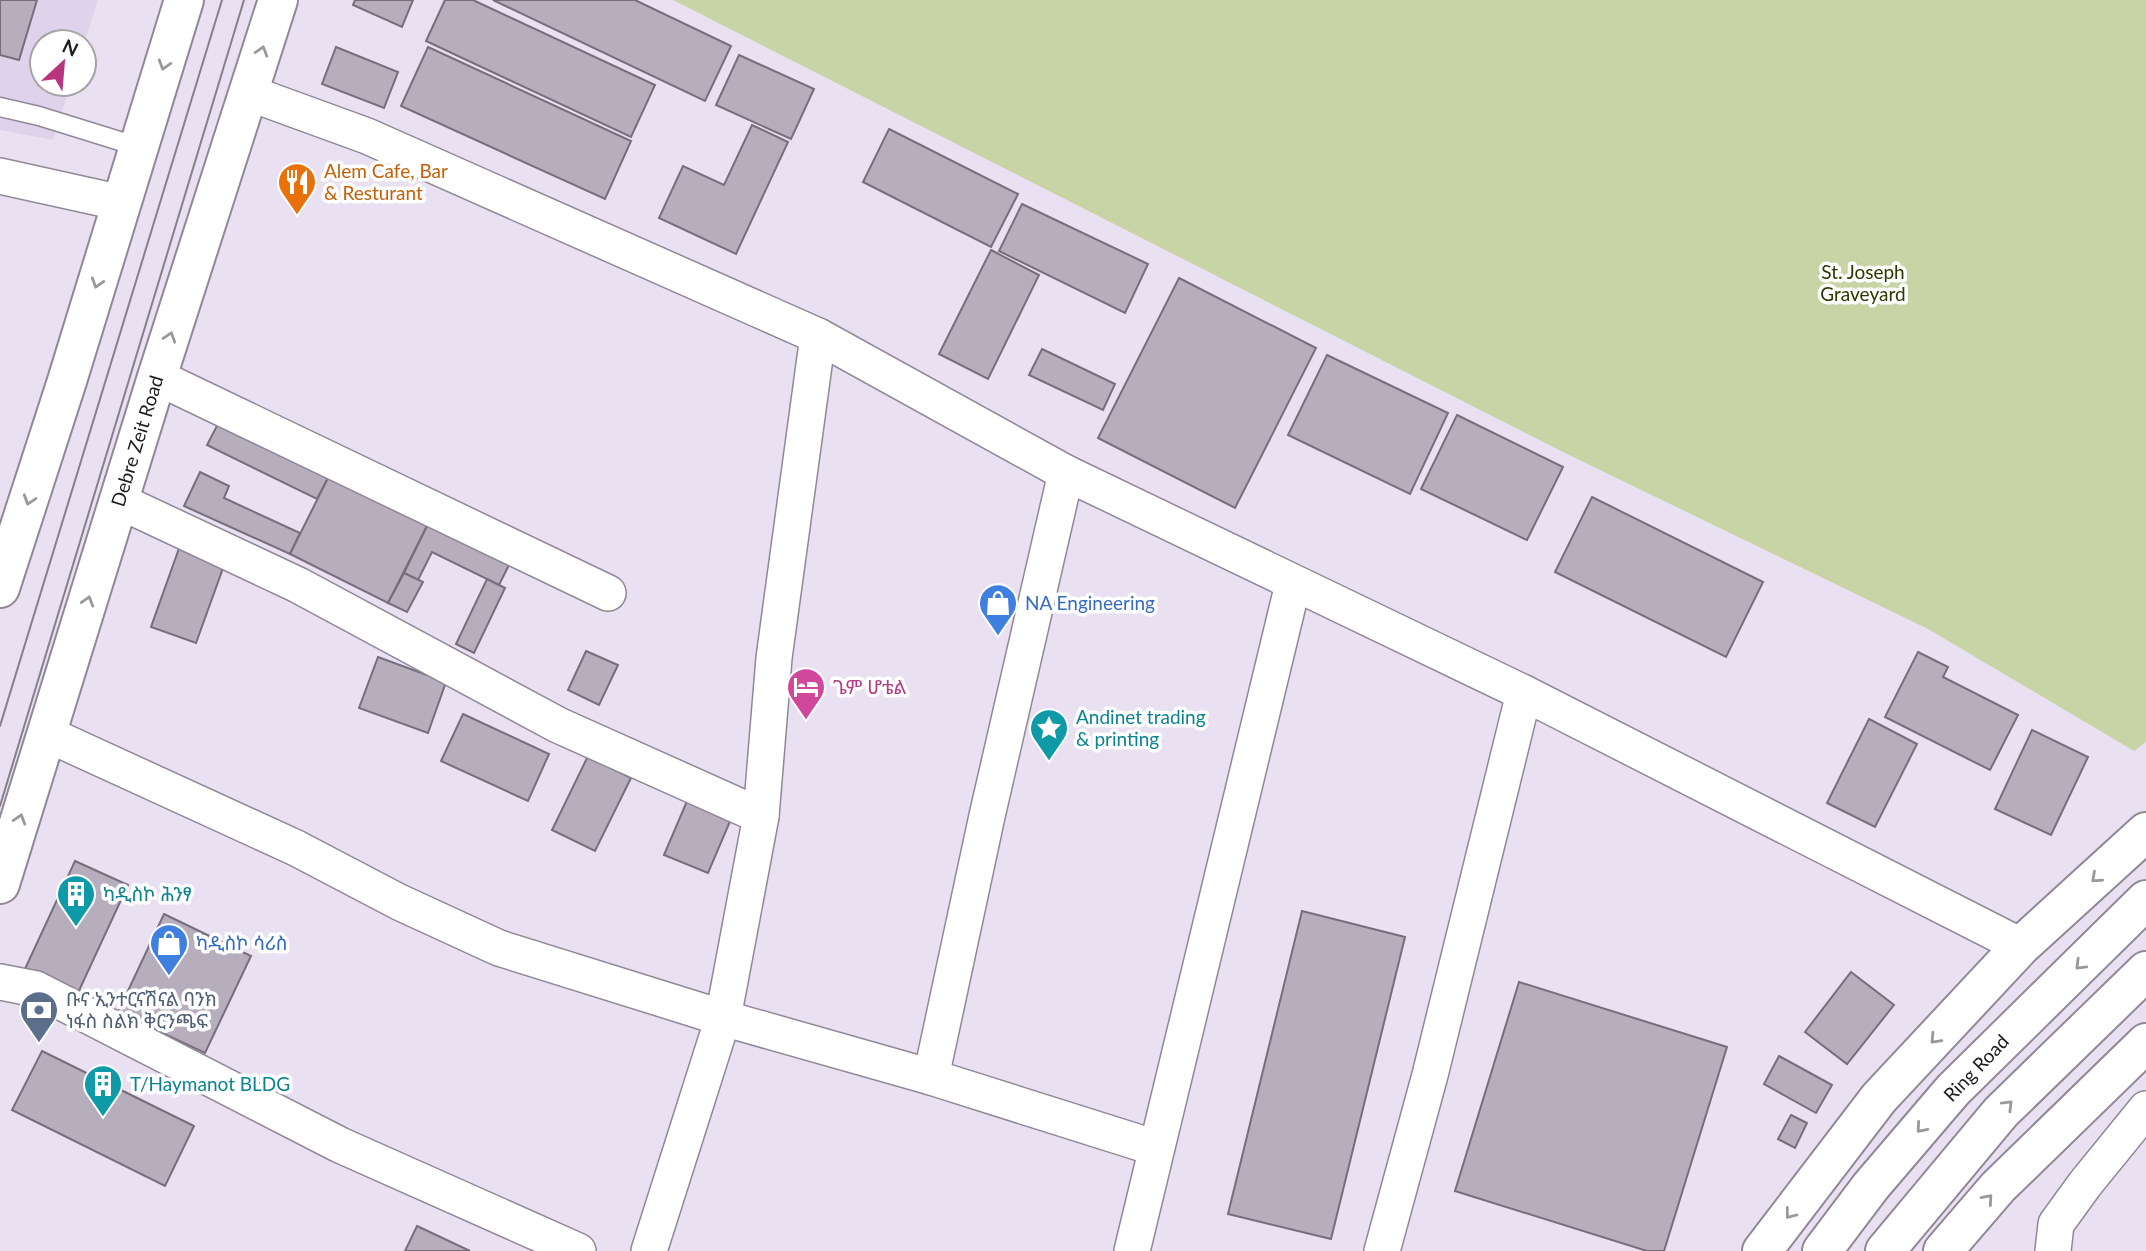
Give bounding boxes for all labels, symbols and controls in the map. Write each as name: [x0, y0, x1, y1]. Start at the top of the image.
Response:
north arrow: [28, 28, 98, 98]
text: N: [59, 34, 82, 61]
one-way arrow: [254, 45, 269, 57]
one-way arrow: [158, 59, 173, 71]
place label: Alem Cafe, Bar & Resturant: [324, 159, 448, 204]
restaurant icon: Alem Cafe, Bar & Resturant: [276, 161, 318, 216]
park label: St. Joseph Graveyard: [1820, 260, 1906, 305]
one-way arrow: [91, 276, 106, 288]
one-way arrow: [162, 332, 176, 344]
street label: Debre Zeit Road: [106, 373, 167, 509]
one-way arrow: [22, 493, 37, 505]
shop icon: NA Engineering: [977, 582, 1019, 637]
place label: NA Engineering: [1025, 591, 1155, 614]
one-way arrow: [79, 596, 94, 608]
hotel icon: ጌም ሆቴል: [785, 666, 827, 721]
place label: ጌም ሆቴል: [833, 675, 907, 698]
place label: Andinet trading & printing: [1076, 705, 1206, 750]
place icon: Andinet trading & printing: [1028, 707, 1070, 762]
one-way arrow: [12, 813, 27, 825]
one-way arrow: [2091, 870, 2104, 882]
building icon: ካዲስኮ ሕንፃ: [55, 873, 97, 928]
place label: ካዲስኮ ሕንፃ: [103, 882, 192, 905]
shop icon: ካዲስኮ ሳሪስ: [148, 922, 190, 977]
place label: ካዲስኮ ሳሪስ: [196, 931, 287, 954]
one-way arrow: [2075, 957, 2088, 970]
place label: ቡና ኢንተርናሽናል ባንክ ነፋስ ስልክ ቅርንጫፍ: [66, 987, 217, 1032]
bank icon: ቡና ኢንተርናሽናል ባንክ ነፋስ ስልክ ቅርንጫፍ: [18, 989, 60, 1044]
street label: Ring Road: [1938, 1030, 2013, 1106]
one-way arrow: [1930, 1031, 1943, 1044]
building icon: T/Haymanot BLDG: [82, 1063, 124, 1118]
place label: T/Haymanot BLDG: [130, 1072, 290, 1095]
one-way arrow: [1999, 1101, 2012, 1114]
one-way arrow: [1917, 1119, 1929, 1132]
one-way arrow: [1980, 1195, 1992, 1208]
one-way arrow: [1785, 1206, 1798, 1219]

